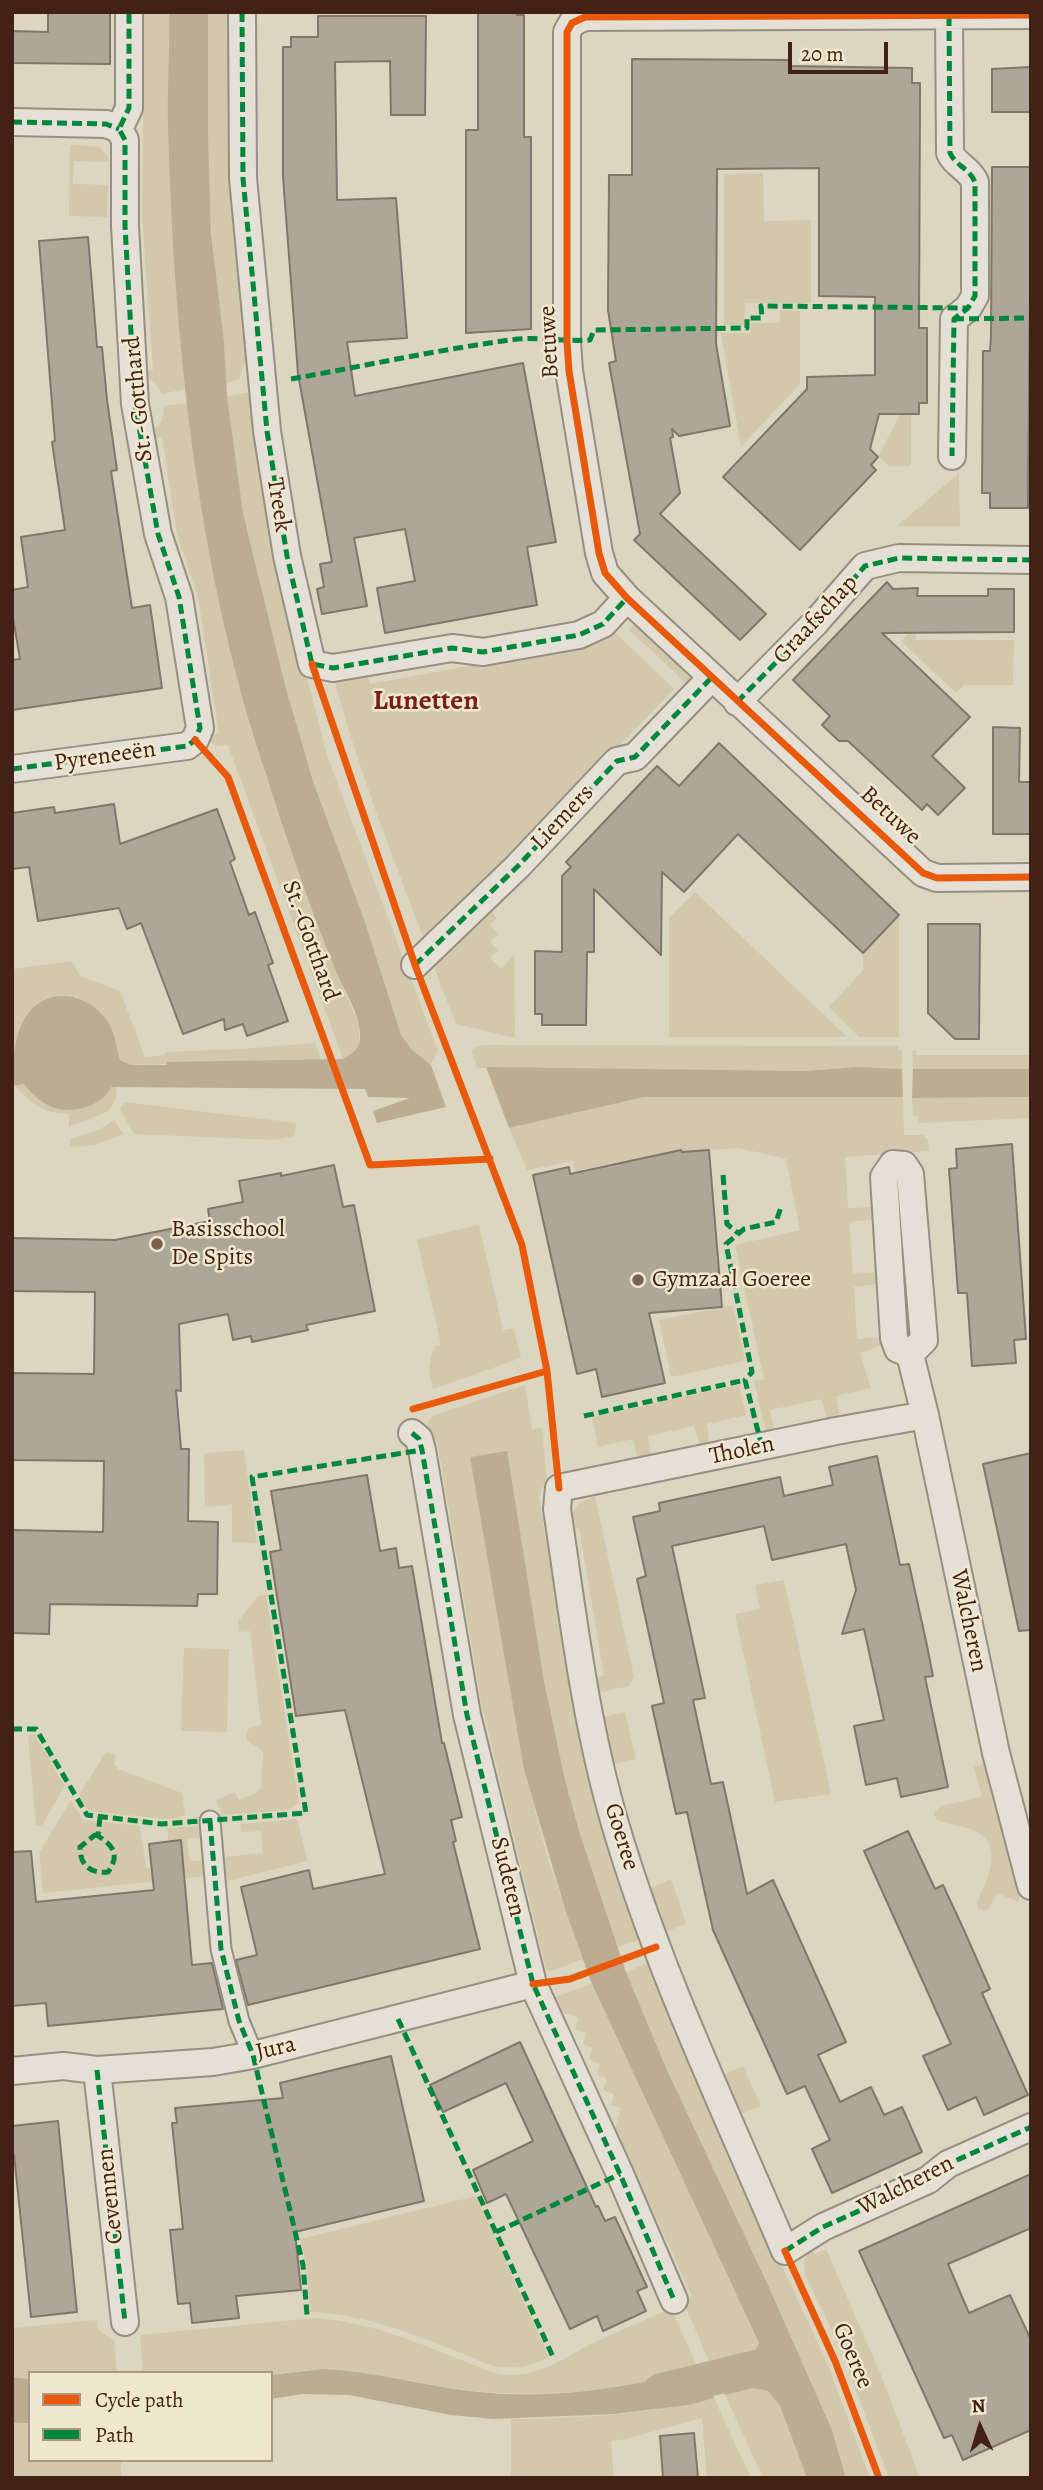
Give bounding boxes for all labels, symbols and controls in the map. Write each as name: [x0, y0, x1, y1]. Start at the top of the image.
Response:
scale bar: [791, 28, 891, 72]
text: 20 m: [801, 40, 844, 68]
street label: Betuwe: [534, 305, 566, 379]
street label: St.-Gotthard: [118, 335, 160, 463]
street label: Treek: [259, 476, 297, 534]
street label: Graafschap: [768, 569, 864, 671]
district label: Lunetten: [373, 685, 479, 719]
street label: Pyreneeën: [52, 736, 158, 778]
street label: Liemers: [525, 779, 601, 857]
street label: Betuwe: [853, 781, 927, 851]
street label: St.-Gotthard: [275, 877, 345, 1005]
place label: Basisschool De Spits: [171, 1216, 285, 1272]
marker: Basisschool De Spits: [149, 1236, 165, 1252]
place label: Gymzaal Goeree: [652, 1266, 811, 1294]
marker: Gymzaal Goeree: [630, 1272, 646, 1288]
street label: Tholen: [707, 1430, 777, 1472]
street label: Walcheren: [943, 1567, 993, 1675]
street label: Goeree: [597, 1800, 645, 1874]
street label: Sudeten: [483, 1834, 531, 1920]
street label: Jura: [253, 2030, 299, 2068]
street label: Cevennen: [92, 2146, 130, 2246]
street label: Walcheren: [853, 2150, 959, 2222]
street label: Goeree: [825, 2319, 879, 2393]
legend: [28, 2371, 273, 2462]
text: Cycle path: [95, 2386, 184, 2414]
north arrow: [945, 2392, 1015, 2462]
text: N: [971, 2393, 986, 2420]
text: Path: [95, 2421, 134, 2449]

